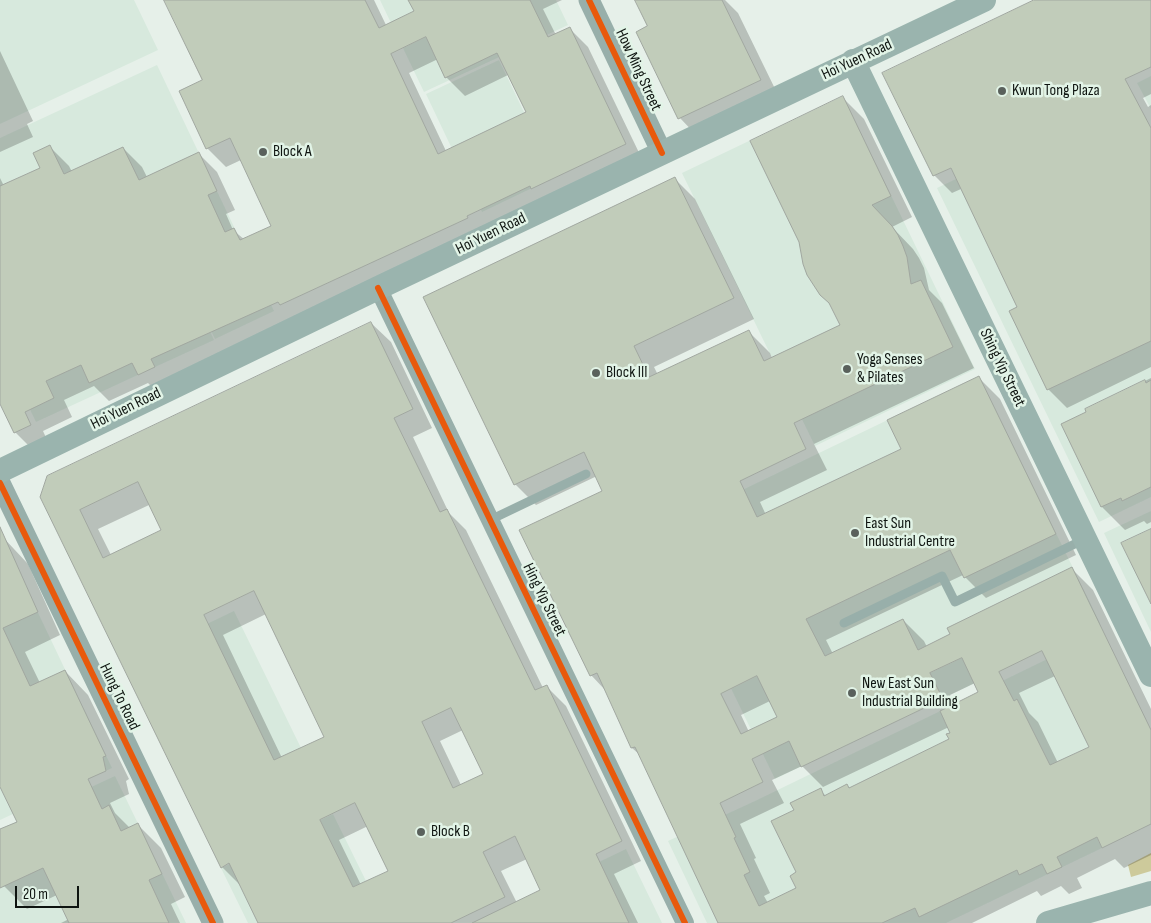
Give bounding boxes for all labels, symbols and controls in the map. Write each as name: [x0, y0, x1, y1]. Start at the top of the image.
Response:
street label: How Ming Street: [611, 26, 665, 114]
street label: Hoi Yuen Road: [819, 35, 895, 85]
place label: Kwun Tong Plaza: [1012, 81, 1100, 101]
marker: Kwun Tong Plaza: [996, 85, 1008, 97]
place label: Block A: [273, 142, 312, 162]
marker: Block A: [257, 146, 269, 158]
street label: Hoi Yuen Road: [453, 209, 529, 259]
street label: Shing Yip Street: [975, 326, 1029, 410]
place label: Yoga Senses & Pilates: [857, 350, 922, 388]
place label: Block III: [606, 363, 647, 383]
marker: Yoga Senses & Pilates: [841, 363, 853, 375]
marker: Block III: [590, 367, 602, 379]
street label: Hoi Yuen Road: [88, 384, 164, 434]
place label: East Sun Industrial Centre: [865, 514, 955, 552]
marker: East Sun Industrial Centre: [849, 527, 861, 539]
street label: Hing Yip Street: [518, 560, 570, 640]
street label: Hung To Road: [95, 660, 143, 734]
place label: New East Sun Industrial Building: [862, 674, 958, 712]
marker: New East Sun Industrial Building: [846, 687, 858, 699]
place label: Block B: [431, 822, 470, 842]
marker: Block B: [415, 826, 427, 838]
scale bar: [18, 876, 81, 908]
text: 20 m: [23, 885, 48, 904]

